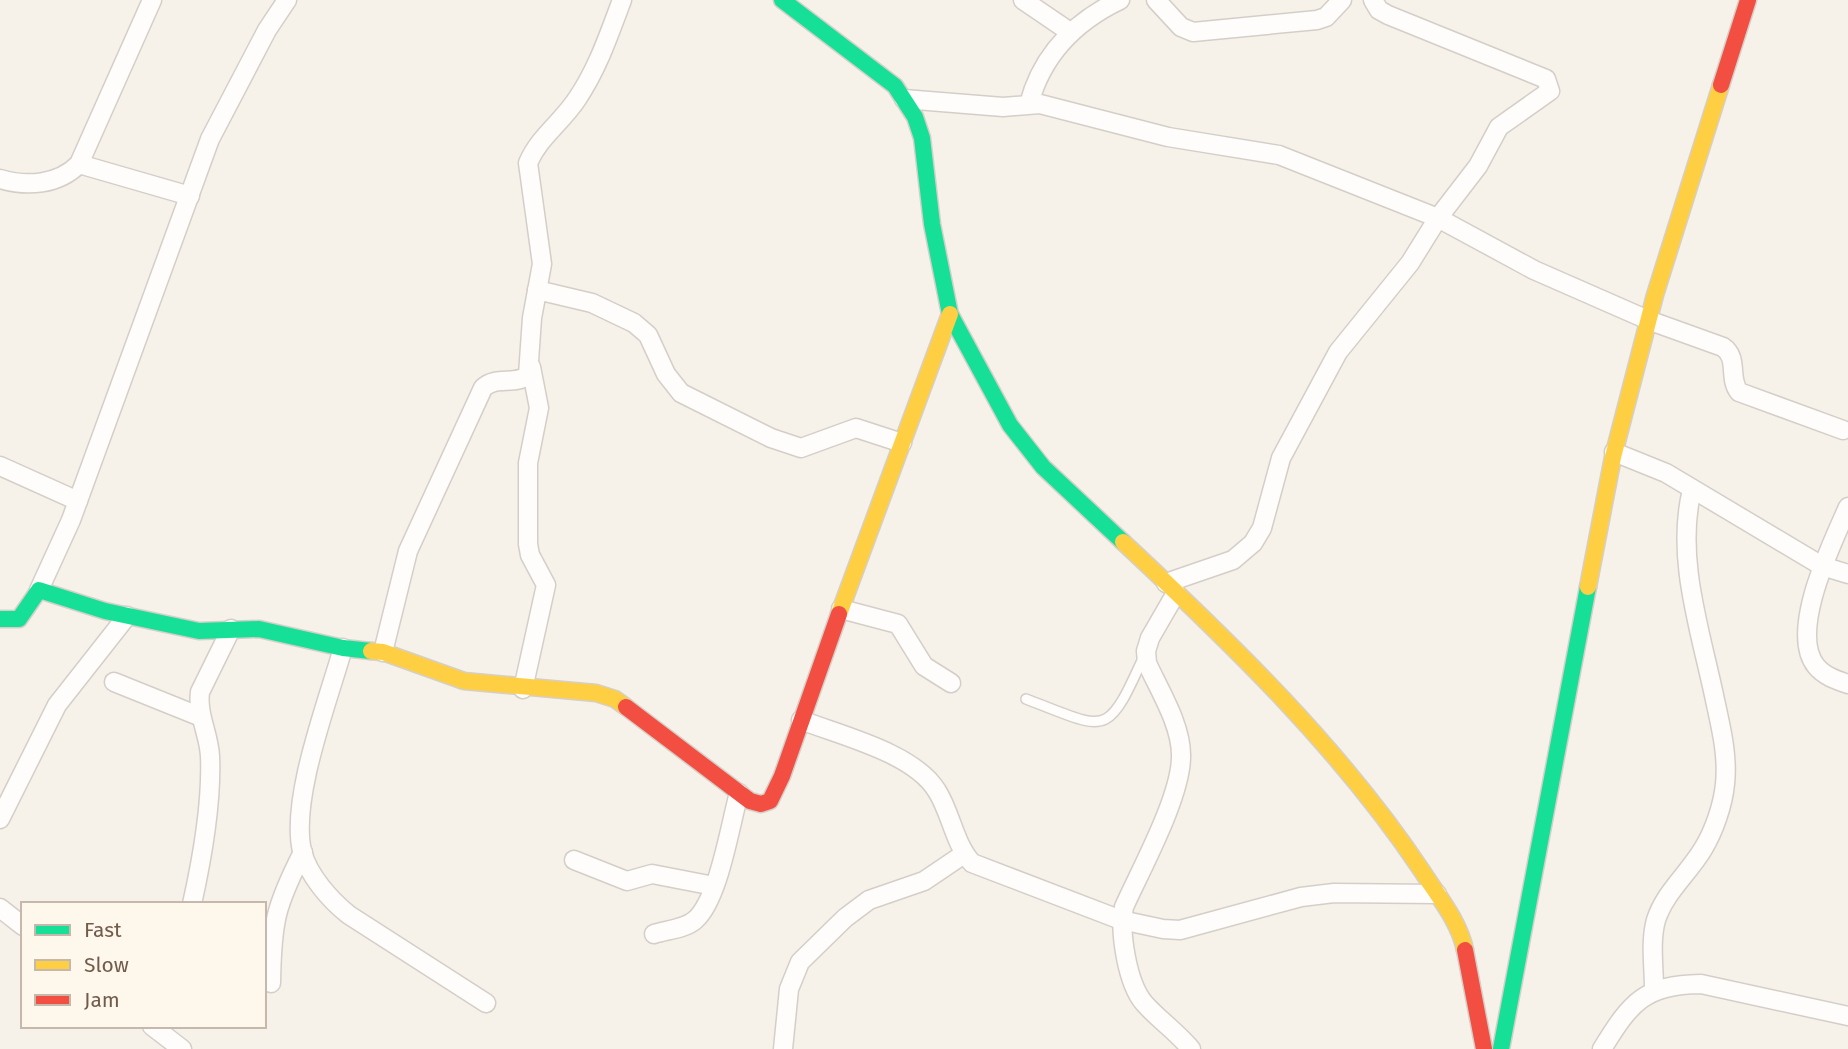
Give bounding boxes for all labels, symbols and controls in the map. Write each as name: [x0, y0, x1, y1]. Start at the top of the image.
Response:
legend: [21, 902, 266, 1028]
text: Fast: [84, 917, 122, 943]
text: Slow: [84, 952, 129, 978]
text: Jam: [84, 987, 120, 1013]

